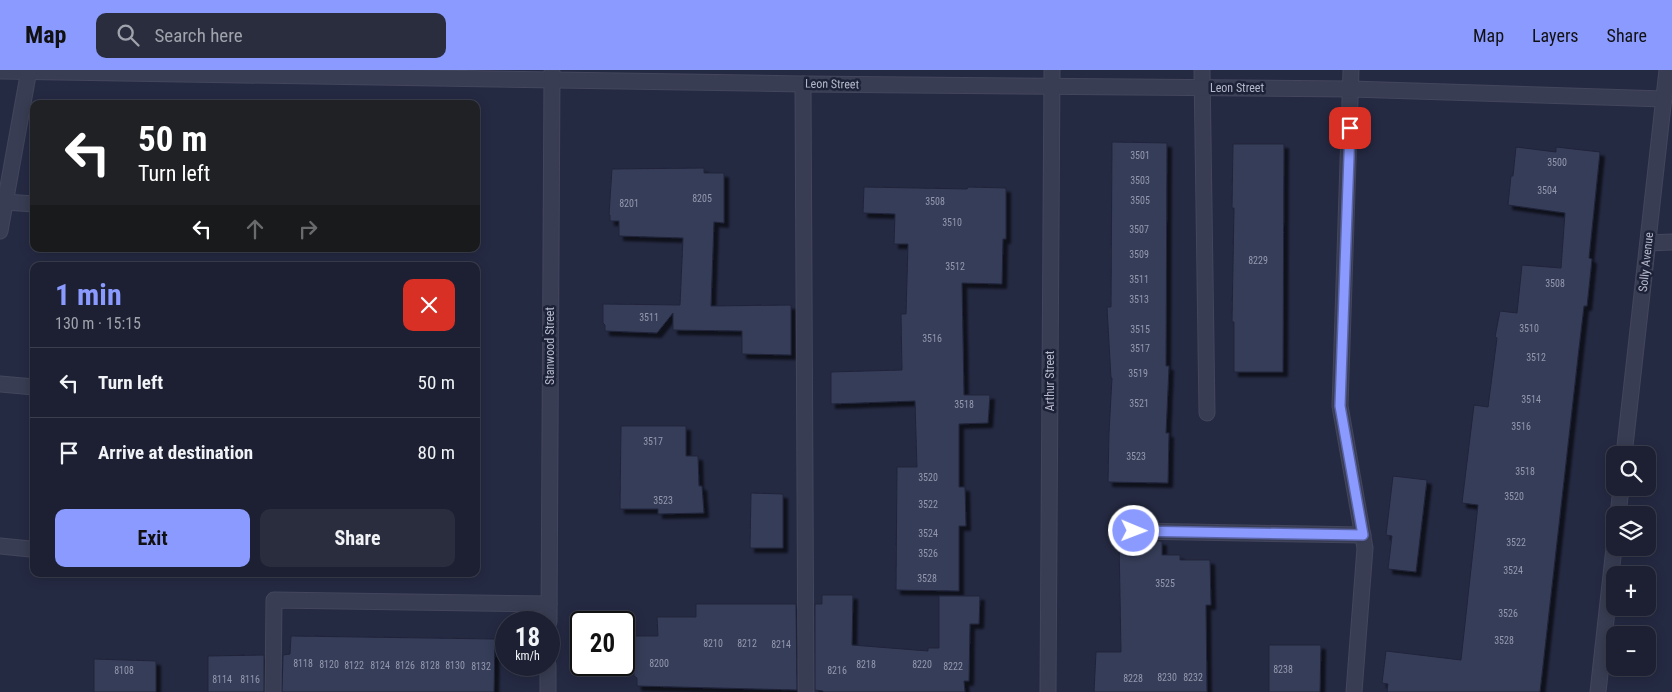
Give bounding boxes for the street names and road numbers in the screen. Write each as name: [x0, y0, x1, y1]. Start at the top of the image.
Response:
street label: Leon Street: [805, 77, 860, 91]
street label: Leon Street: [1210, 81, 1264, 95]
street label: Solly Avenue: [1636, 231, 1656, 293]
street label: Stanwood Street: [543, 307, 557, 385]
street label: Arthur Street: [1043, 350, 1057, 411]

